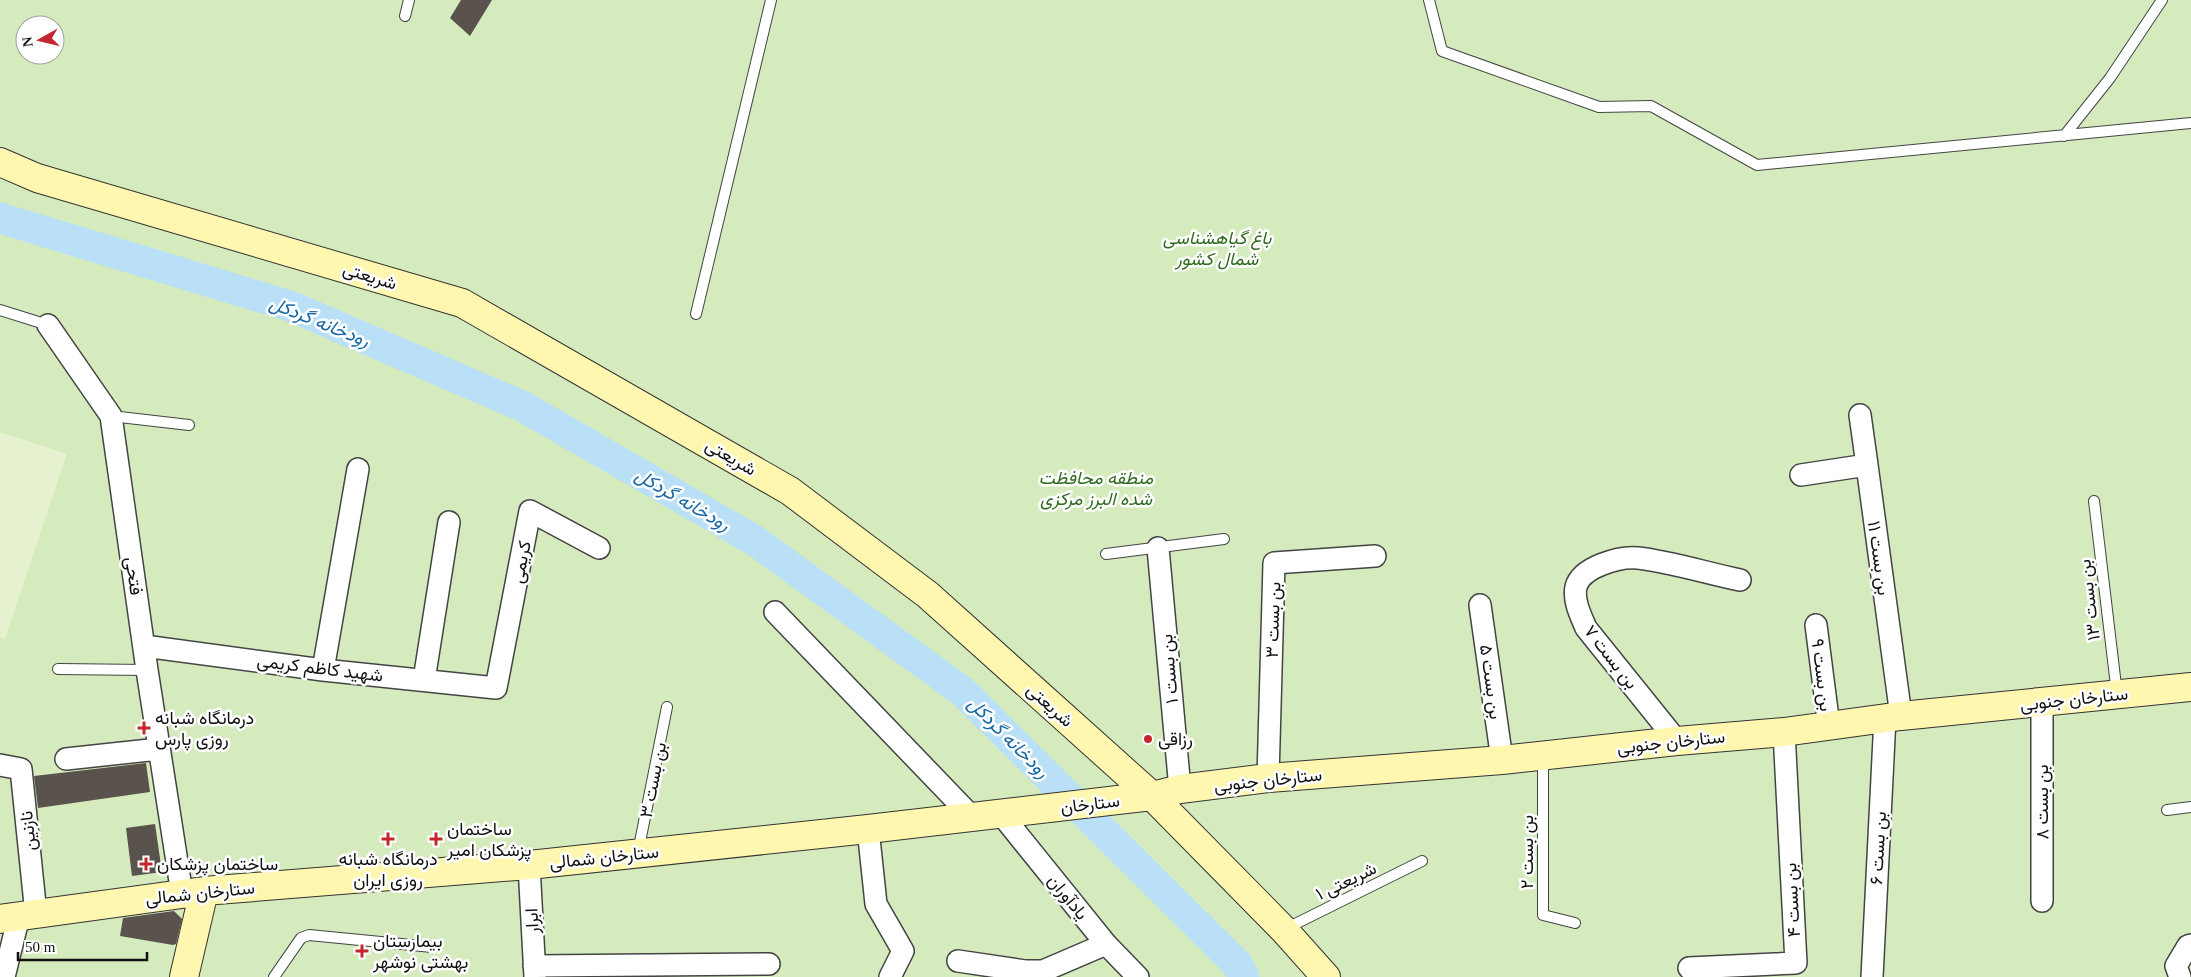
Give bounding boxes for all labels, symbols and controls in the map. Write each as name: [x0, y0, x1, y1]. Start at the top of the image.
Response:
north arrow: [15, 15, 65, 65]
text: N: [19, 36, 36, 48]
park label: باغ گیاهشناسی شمال کشور: [1163, 228, 1272, 270]
street label: شریعتی: [340, 258, 399, 295]
water label: رودخانه گردکل: [266, 292, 373, 352]
street label: شریعتی: [702, 435, 760, 480]
water label: رودخانه گردکل: [631, 464, 734, 536]
park label: منطقه محافظت شده البرز مرکزی: [1039, 468, 1154, 510]
street label: بن بست ۱۱: [1863, 520, 1894, 597]
street label: کریمی: [507, 539, 536, 585]
street label: فتحی: [120, 555, 147, 597]
street label: بن بست ۱۳: [2074, 558, 2105, 642]
street label: بن بست ۳: [1262, 581, 1285, 659]
street label: بن بست ۷: [1579, 621, 1642, 693]
street label: بن بست ۱: [1156, 633, 1183, 705]
street label: بن بست ۹: [1807, 637, 1836, 713]
street label: بن بست ۵: [1475, 643, 1506, 721]
street label: شهید کاظم کریمی: [256, 650, 384, 688]
street label: شریعتی: [1022, 679, 1077, 732]
street label: ستارخان جنوبی: [2019, 683, 2129, 716]
water label: رودخانه گردکل: [963, 693, 1054, 783]
place label: درمانگاه شبانه روزی پارس: [155, 708, 254, 751]
marker: درمانگاه شبانه روزی پارس: [137, 721, 151, 735]
street label: ستارخان جنوبی: [1616, 726, 1726, 759]
place label: رزاقی: [1158, 729, 1193, 750]
marker: رزاقی: [1142, 733, 1154, 745]
street label: بن بست ۳: [636, 741, 671, 820]
street label: ستارخان جنوبی: [1213, 764, 1323, 797]
street label: بن بست ۸: [2032, 764, 2053, 840]
street label: ستارخان: [1059, 790, 1121, 819]
street label: نازنین: [16, 810, 41, 852]
street label: بن بست ۶: [1866, 811, 1891, 885]
street label: بن بست ۲: [1517, 815, 1538, 889]
place label: ساختمان پزشکان امیر: [446, 819, 531, 862]
marker: درمانگاه شبانه روزی ایران: [381, 832, 395, 846]
marker: ساختمان پزشکان امیر: [429, 832, 443, 846]
street label: ستارخان شمالی: [548, 841, 660, 874]
place label: درمانگاه شبانه روزی ایران: [338, 849, 438, 891]
place label: ساختمان پزشکان: [157, 854, 278, 876]
marker: ساختمان پزشکان: [139, 857, 153, 871]
street label: شریعتی ۱: [1312, 858, 1380, 905]
street label: بن بست ۴: [1780, 862, 1805, 938]
street label: یادآوران: [1043, 870, 1092, 924]
street label: ستارخان شمالی: [144, 877, 256, 910]
street label: ابرار: [521, 908, 544, 935]
scale bar: [18, 930, 146, 962]
place label: بیمارستان بهشتی نوشهر: [372, 931, 468, 973]
text: 50 m: [25, 939, 56, 955]
marker: بیمارستان بهشتی نوشهر: [355, 944, 369, 958]

